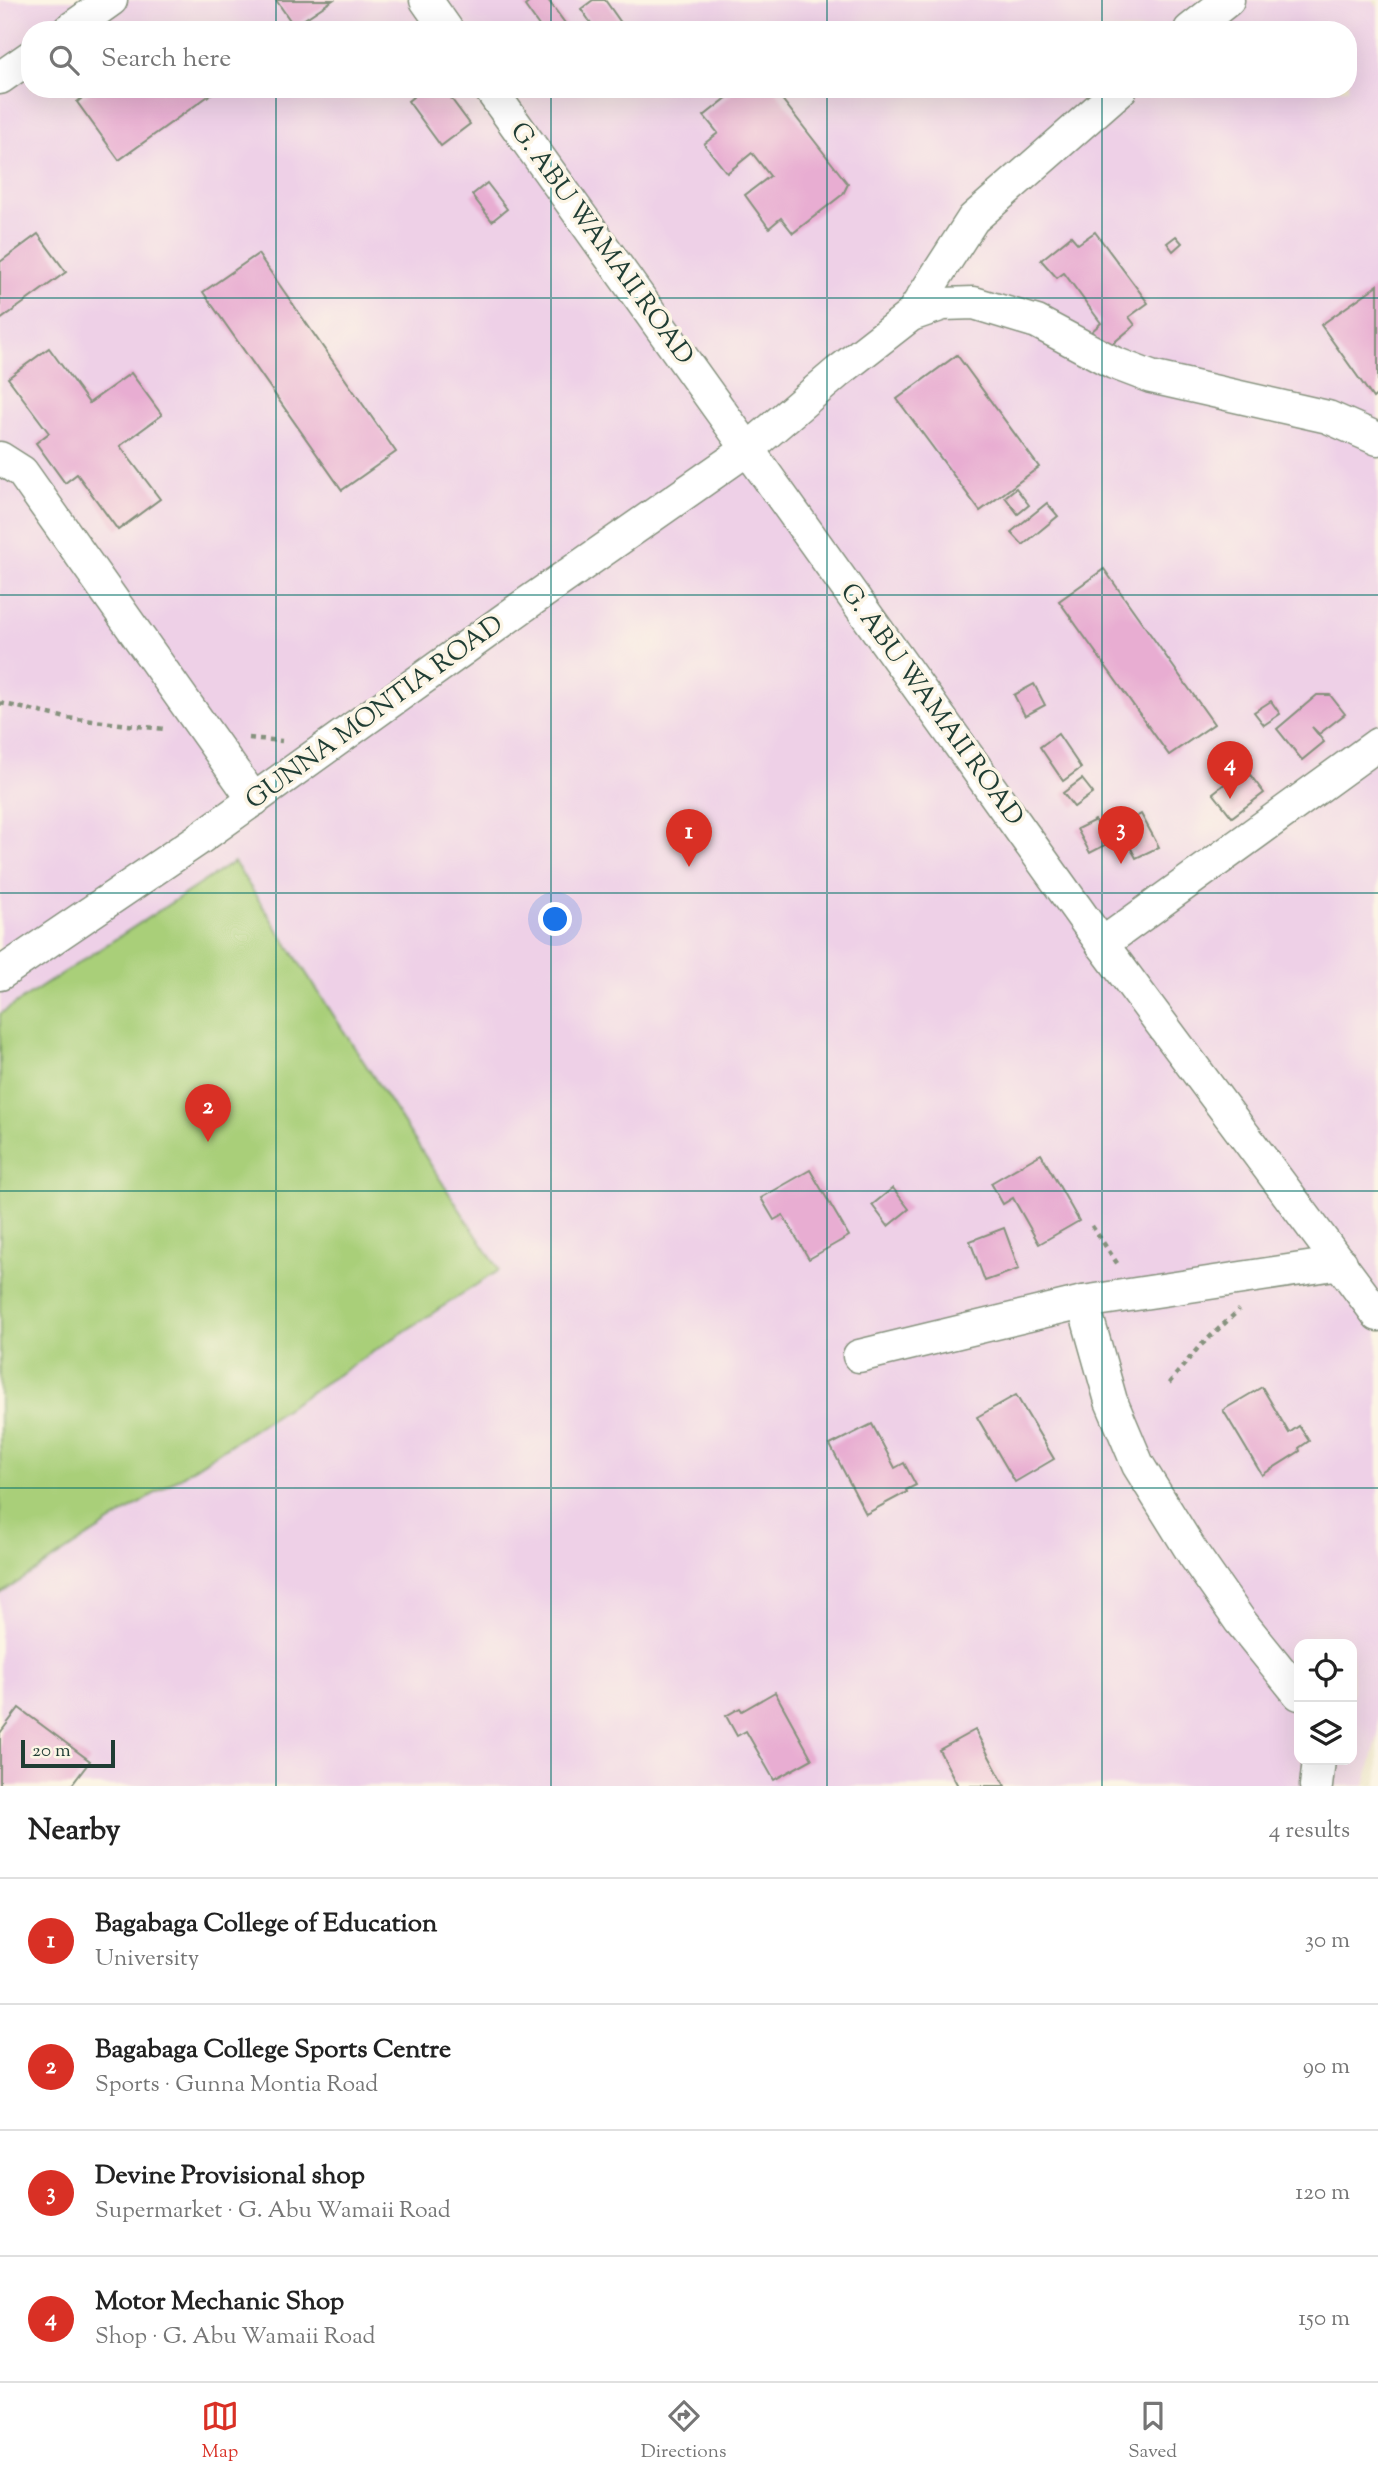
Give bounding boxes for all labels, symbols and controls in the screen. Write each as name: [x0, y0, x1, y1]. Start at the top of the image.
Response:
search box: [21, 21, 1357, 98]
icon: search: [45, 41, 83, 79]
text: Search here: [101, 41, 231, 78]
street label: G. ABU WAMAII ROAD: [500, 115, 702, 373]
street label: G. ABU WAMAII ROAD: [830, 576, 1032, 834]
street label: GUNNA MONTIA ROAD: [239, 607, 511, 819]
pin: 4: [1207, 741, 1253, 799]
pin: 3: [1098, 806, 1144, 864]
pin: 1: [666, 809, 712, 867]
your location: [538, 902, 572, 936]
pin: 2: [185, 1084, 231, 1142]
map controls: [1294, 1639, 1357, 1765]
button: locate: [1294, 1639, 1357, 1702]
button: layers: [1294, 1702, 1357, 1765]
scale bar: [21, 1737, 116, 1769]
text: 20 m: [32, 1738, 71, 1765]
text: Nearby: [28, 1810, 120, 1853]
text: 4 results: [1269, 1815, 1350, 1848]
text: Bagabaga College of Education: [95, 1906, 437, 1943]
text: 1: [47, 1925, 55, 1958]
text: 30 m: [1305, 1925, 1350, 1958]
text: University: [95, 1943, 199, 1976]
text: Bagabaga College Sports Centre: [95, 2032, 451, 2069]
text: 2: [46, 2051, 56, 2084]
text: 90 m: [1303, 2051, 1350, 2084]
text: Sports · Gunna Montia Road: [95, 2069, 378, 2102]
text: Devine Provisional shop: [95, 2158, 365, 2195]
text: 3: [46, 2177, 56, 2210]
text: 120 m: [1295, 2177, 1350, 2210]
text: Supermarket · G. Abu Wamaii Road: [95, 2195, 451, 2228]
text: Motor Mechanic Shop: [95, 2284, 344, 2321]
text: 4: [45, 2303, 57, 2336]
text: 150 m: [1298, 2303, 1350, 2336]
text: Shop · G. Abu Wamaii Road: [95, 2321, 375, 2354]
tab: Map: [201, 2397, 239, 2466]
tab: Directions: [641, 2397, 726, 2466]
tab: Saved: [1128, 2397, 1177, 2466]

